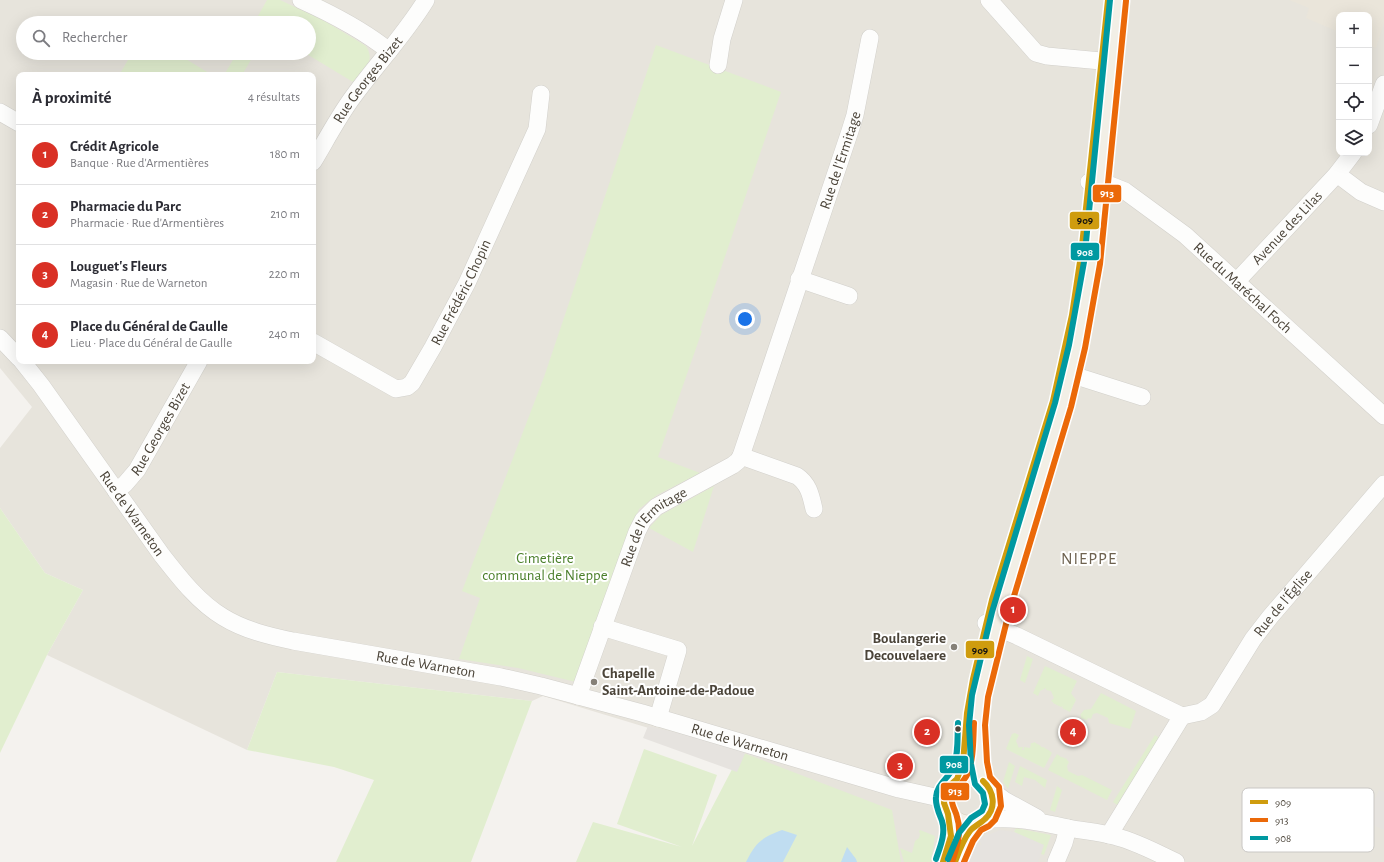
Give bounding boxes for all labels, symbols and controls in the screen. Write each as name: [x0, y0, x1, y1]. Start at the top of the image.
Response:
map controls: [1336, 12, 1372, 156]
button: +: [1336, 12, 1372, 48]
search box: [16, 16, 316, 60]
icon: search: [30, 27, 52, 49]
text: Rechercher: [62, 30, 127, 45]
street label: Rue Georges Bizet: [331, 34, 406, 126]
button: −: [1336, 48, 1372, 84]
button: locate: [1336, 84, 1372, 120]
text: À proximité: [32, 89, 112, 106]
text: 4 résultats: [248, 91, 300, 104]
street label: Rue de l'Ermitage: [817, 110, 864, 211]
button: layers: [1336, 120, 1372, 156]
text: Crédit Agricole: [70, 139, 159, 154]
text: 1: [43, 148, 47, 161]
text: 180 m: [270, 148, 300, 161]
text: Banque · Rue d'Armentières: [70, 157, 209, 170]
line badge: 913: [1092, 184, 1122, 203]
text: 913: [1100, 188, 1114, 199]
street label: Avenue des Lilas: [1249, 188, 1325, 268]
text: Pharmacie du Parc: [70, 199, 181, 214]
text: 2: [42, 208, 48, 221]
text: 210 m: [270, 208, 300, 221]
line badge: 909: [1069, 211, 1100, 230]
text: 909: [1077, 215, 1093, 226]
text: Pharmacie · Rue d'Armentières: [70, 217, 224, 230]
street label: Rue Frédéric Chopin: [428, 237, 494, 348]
street label: Rue du Maréchal Foch: [1191, 240, 1295, 336]
line badge: 908: [1070, 242, 1100, 261]
text: 908: [1077, 247, 1093, 258]
text: Louguet's Fleurs: [70, 259, 167, 274]
text: 3: [42, 268, 48, 281]
text: 220 m: [269, 268, 300, 281]
text: Magasin · Rue de Warneton: [70, 277, 207, 290]
your location: [735, 309, 755, 329]
text: Place du Général de Gaulle: [70, 319, 228, 334]
text: 4: [42, 328, 48, 341]
text: 240 m: [268, 328, 300, 341]
text: Lieu · Place du Général de Gaulle: [70, 337, 232, 350]
street label: Rue Georges Bizet: [128, 380, 193, 479]
street label: Rue de Warneton: [96, 468, 167, 559]
street label: Rue de l'Ermitage: [618, 485, 690, 569]
district label: NIEPPE: [1061, 550, 1117, 567]
park label: Cimetière communal de Nieppe: [482, 551, 608, 583]
street label: Rue de l'Église: [1251, 567, 1315, 639]
pin: 1: [1000, 595, 1026, 625]
place label: Boulangerie Decouvelaere: [864, 631, 946, 663]
line badge: 909: [965, 640, 995, 659]
marker: Boulangerie Decouvelaere: [949, 642, 959, 652]
text: 909: [972, 645, 988, 656]
street label: Rue de Warneton: [375, 649, 477, 680]
place label: Chapelle Saint-Antoine-de-Padoue: [602, 666, 754, 698]
marker: Chapelle Saint-Antoine-de-Padoue: [589, 677, 599, 687]
pin: 2: [914, 717, 940, 747]
pin: 4: [1060, 717, 1086, 747]
street label: Rue de Warneton: [689, 721, 790, 764]
unlabelled marker: [953, 724, 963, 734]
pin: 3: [887, 751, 913, 781]
line badge: 908: [939, 755, 969, 774]
text: 908: [946, 759, 962, 770]
line badge: 913: [940, 782, 970, 801]
text: 913: [948, 786, 962, 797]
legend: [1242, 788, 1374, 852]
text: 909: [1275, 797, 1291, 808]
text: 913: [1275, 815, 1289, 826]
text: 908: [1275, 833, 1291, 844]

